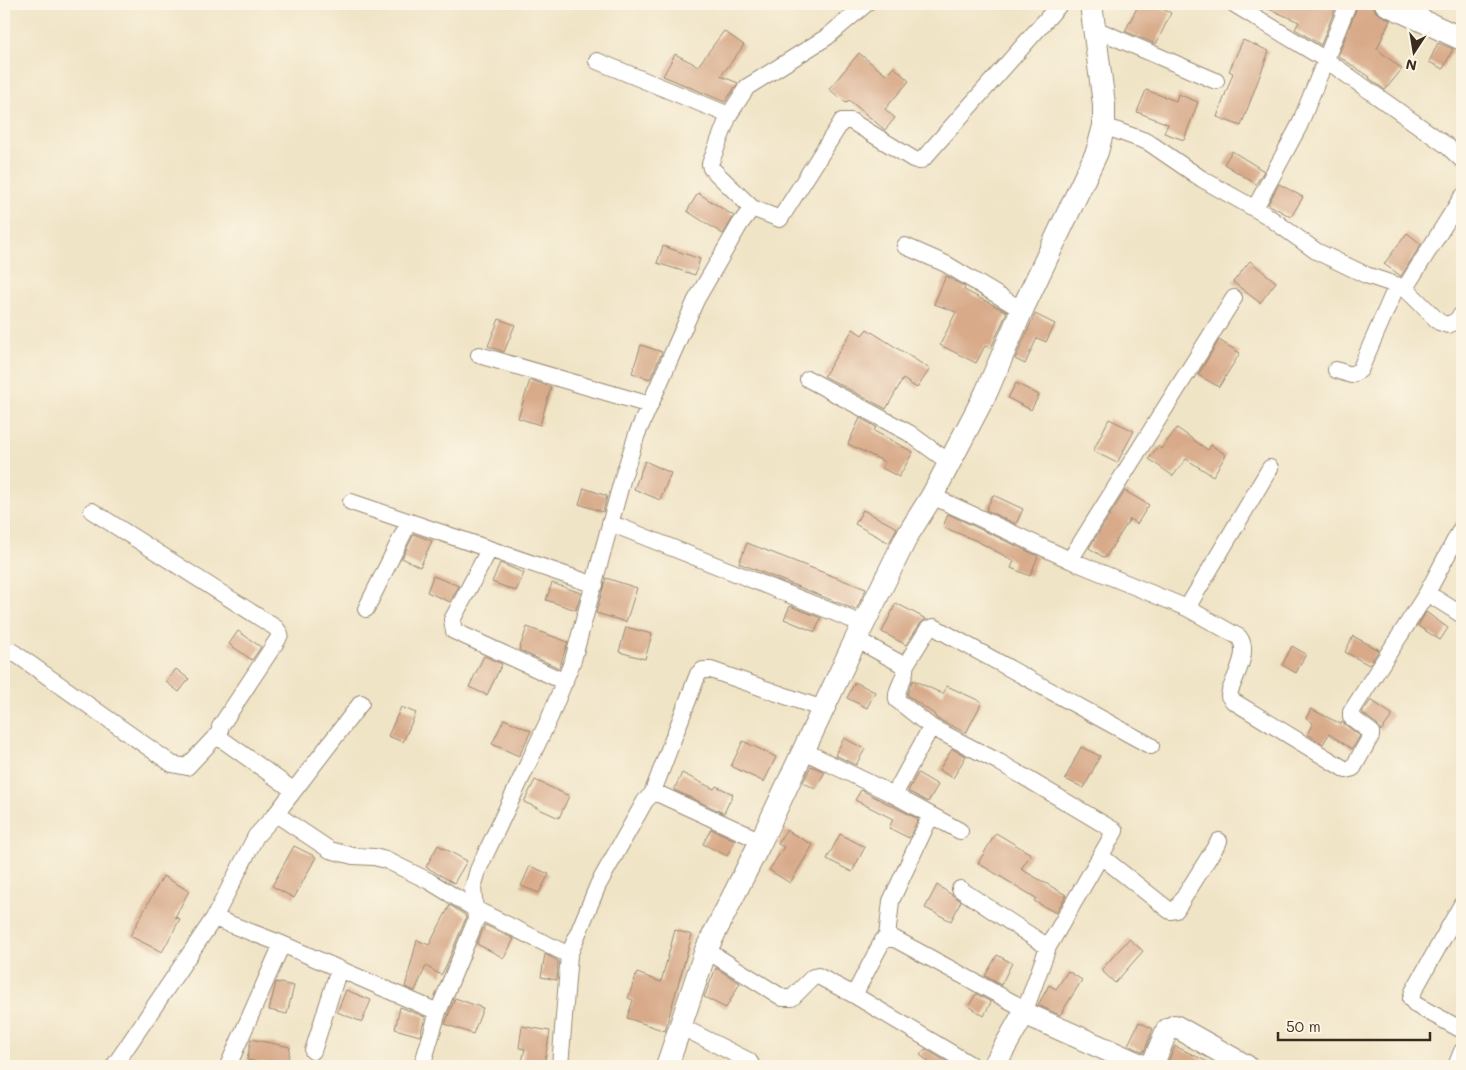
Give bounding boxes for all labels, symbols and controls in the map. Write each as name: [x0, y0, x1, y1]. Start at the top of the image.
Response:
north arrow: [1388, 28, 1438, 78]
text: N: [1404, 55, 1418, 76]
scale bar: [1278, 1010, 1431, 1042]
text: 50 m: [1286, 1016, 1321, 1036]

